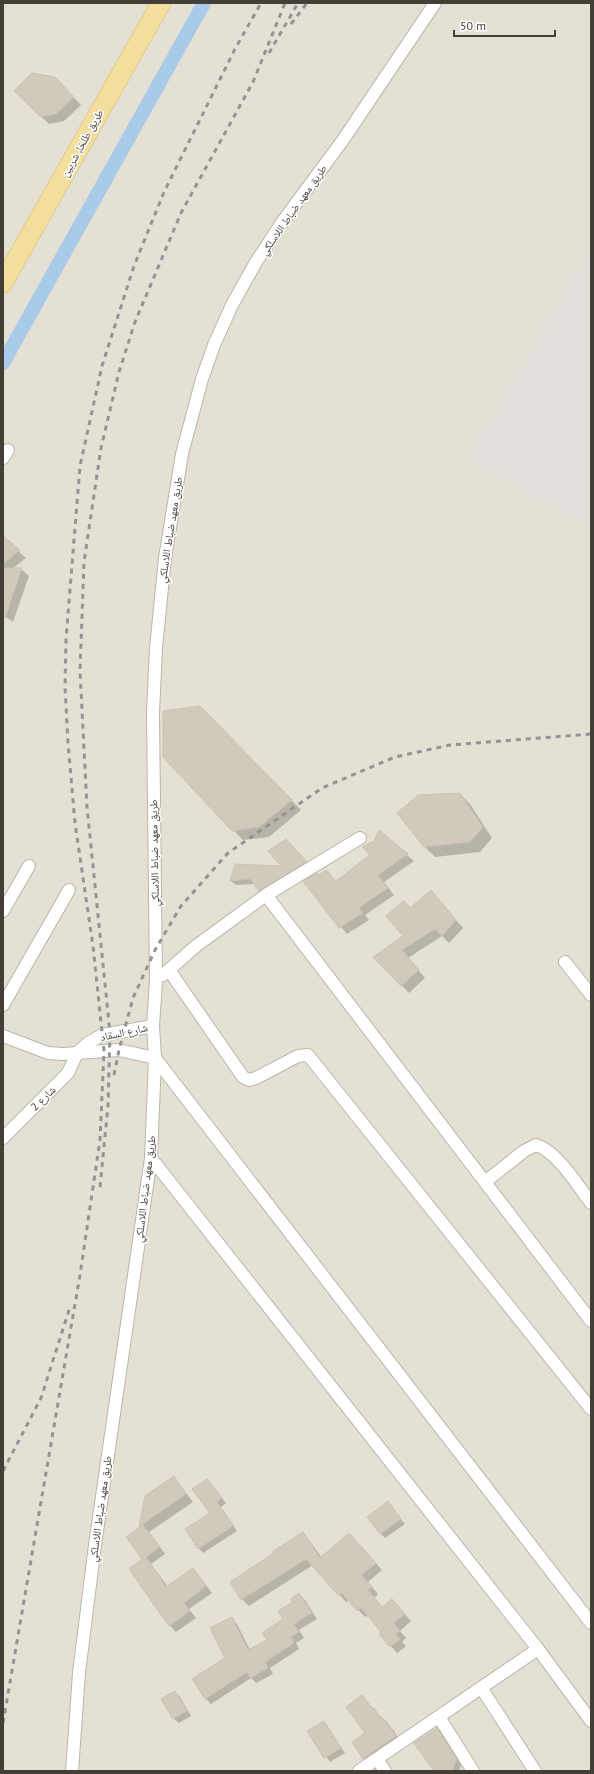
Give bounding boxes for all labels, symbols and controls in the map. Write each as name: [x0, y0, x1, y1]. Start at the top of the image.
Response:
scale bar: [454, 12, 555, 38]
text: 50 m: [460, 18, 486, 33]
street label: طريق طلخا, شربين: [58, 107, 106, 179]
street label: طريق معهد ضباط اللاسلكي: [256, 162, 331, 259]
street label: طريق معهد ضباط اللاسلكي: [155, 476, 187, 585]
street label: طريق معهد ضباط اللاسلكي: [146, 799, 164, 907]
street label: شارع السماد: [99, 1020, 149, 1044]
street label: شارع 2: [27, 1082, 59, 1114]
street label: طريق معهد ضباط اللاسلكي: [131, 1135, 160, 1243]
street label: طريق معهد ضباط اللاسلكي: [86, 1455, 116, 1564]

